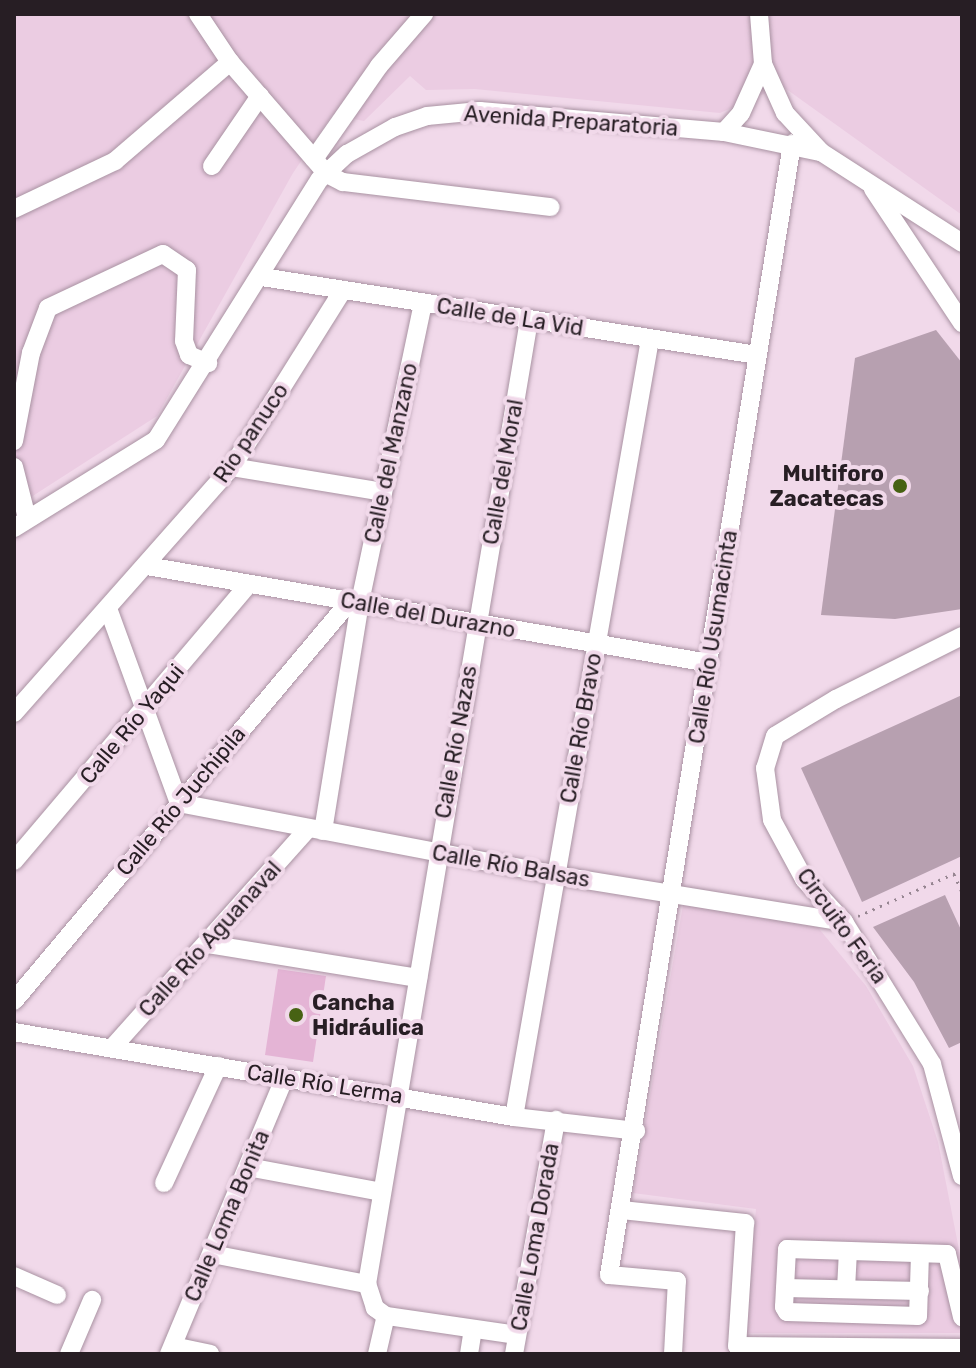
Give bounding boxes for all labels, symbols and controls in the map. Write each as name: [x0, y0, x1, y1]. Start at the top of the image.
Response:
street label: Avenida Preparatoria: [463, 100, 679, 142]
street label: Calle de La Vid: [435, 292, 585, 342]
street label: Calle del Manzano: [359, 360, 423, 546]
street label: Rio panuco: [208, 378, 294, 488]
street label: Calle del Moral: [477, 397, 529, 547]
place label: Multiforo Zacatecas: [769, 460, 884, 512]
marker: Multiforo Zacatecas: [891, 477, 909, 495]
street label: Calle Río Usumacinta: [683, 528, 743, 746]
street label: Calle del Durazno: [338, 587, 518, 643]
street label: Calle Río Bravo: [555, 651, 607, 805]
street label: Calle Río Yaqui: [74, 659, 190, 789]
street label: Calle Río Nazas: [430, 663, 482, 821]
street label: Calle Río Juchipila: [111, 721, 251, 881]
street label: Calle Río Balsas: [430, 839, 592, 893]
street label: Calle Río Aguanaval: [133, 856, 287, 1022]
street label: Circuito Feria: [791, 863, 893, 989]
place label: Cancha Hidráulica: [312, 989, 424, 1040]
marker: Cancha Hidráulica: [287, 1006, 305, 1024]
street label: Calle Río Lerma: [245, 1059, 405, 1109]
street label: Calle Loma Bonita: [179, 1126, 275, 1306]
street label: Calle Loma Dorada: [505, 1141, 565, 1333]

